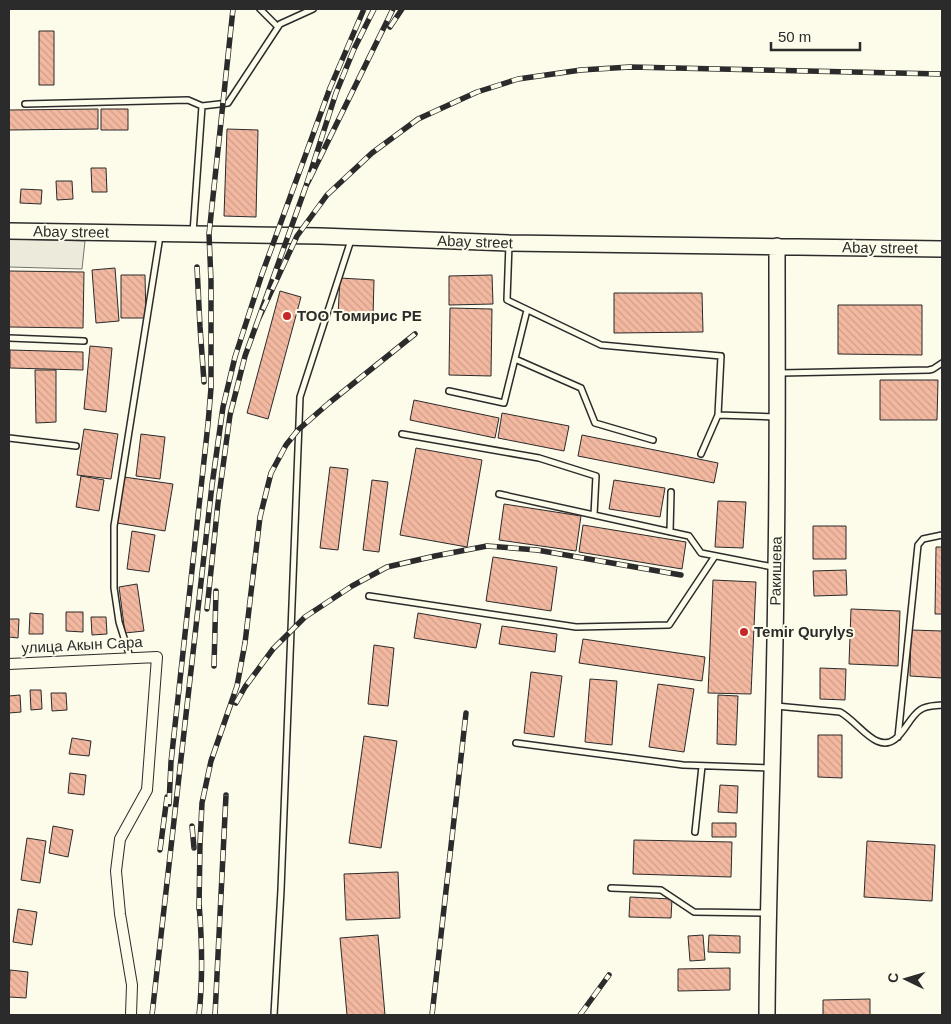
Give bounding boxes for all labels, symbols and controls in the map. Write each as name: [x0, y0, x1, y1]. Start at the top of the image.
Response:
scale bar: [771, 20, 860, 52]
text: 50 m: [778, 28, 811, 45]
street label: Abay street: [33, 222, 110, 241]
street label: Abay street: [437, 232, 514, 251]
street label: Abay street: [842, 238, 919, 257]
place label: ТОО Томирис РЕ: [297, 307, 422, 324]
marker: ТОО Томирис РЕ: [281, 310, 293, 322]
street label: Ракишева: [766, 536, 785, 606]
place label: Temir Qurylys: [754, 623, 854, 640]
marker: Temir Qurylys: [738, 626, 750, 638]
street label: улица Акын Сара: [21, 633, 144, 656]
north arrow: [881, 954, 931, 1004]
text: С: [885, 972, 901, 984]

